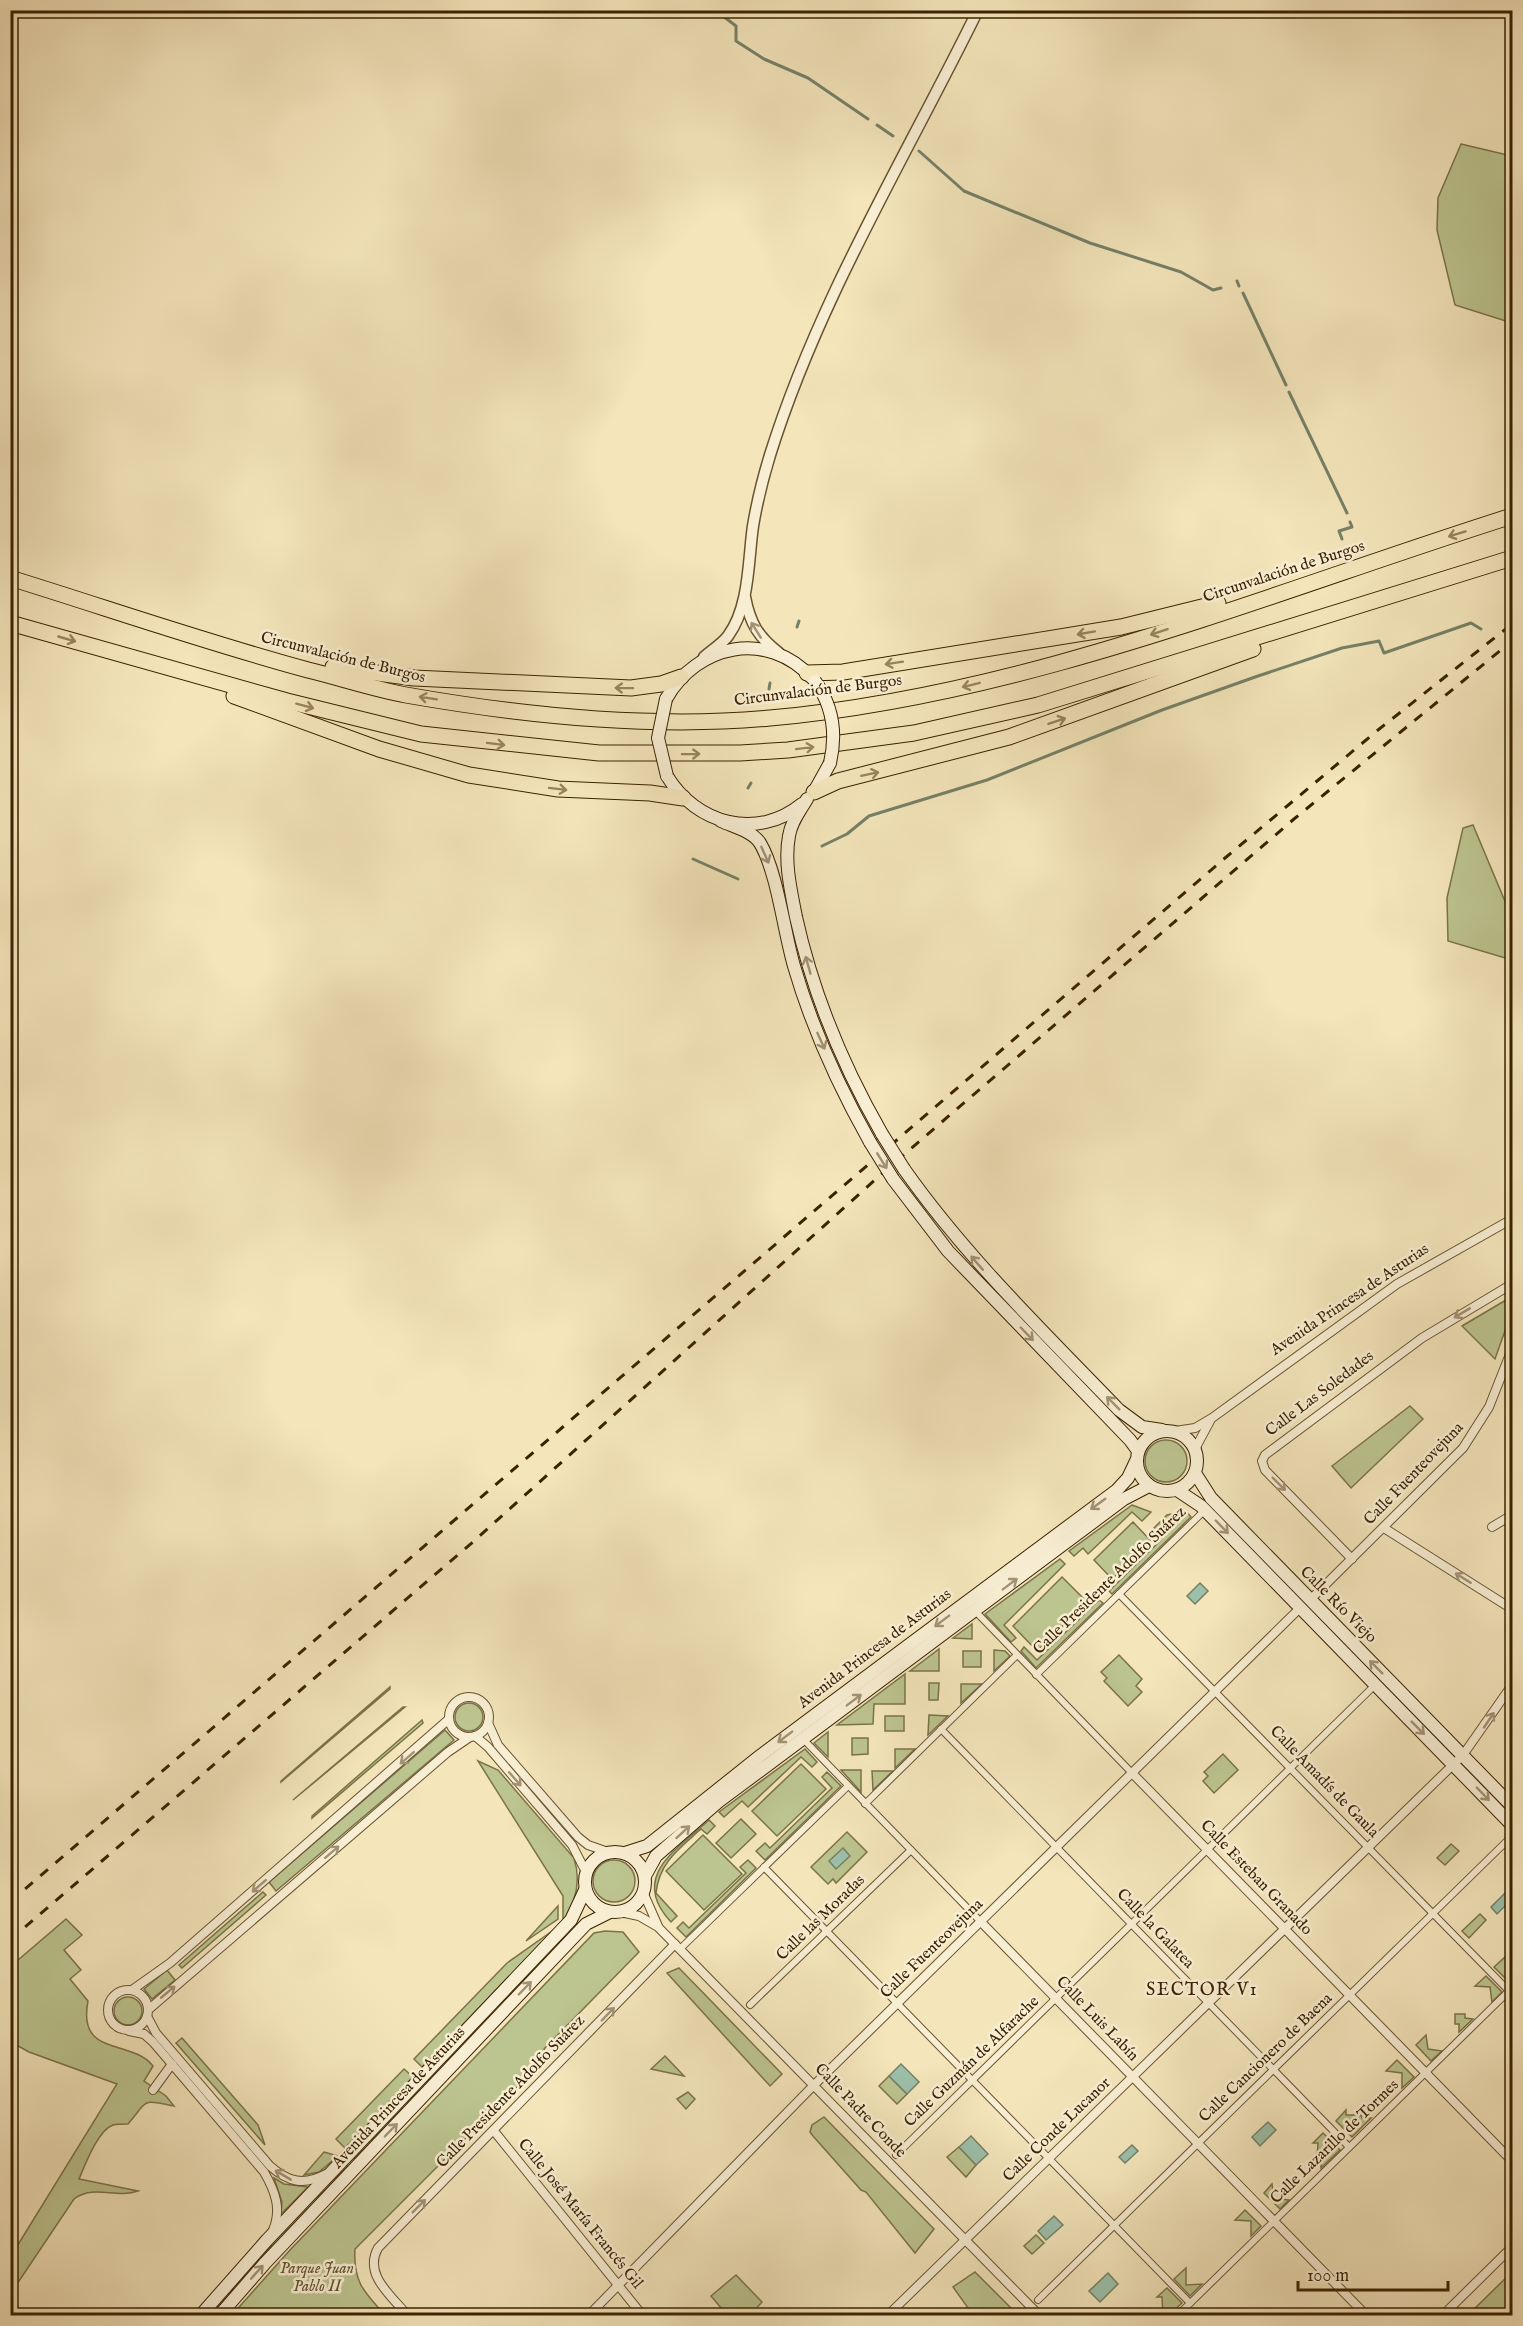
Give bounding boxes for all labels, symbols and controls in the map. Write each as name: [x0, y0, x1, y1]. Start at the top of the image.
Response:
one-way arrow: [1448, 529, 1467, 540]
street label: Circunvalación de Burgos: [1201, 536, 1368, 608]
one-way arrow: [750, 622, 762, 639]
one-way arrow: [1077, 627, 1096, 638]
one-way arrow: [1150, 627, 1169, 638]
street label: Circunvalación de Burgos: [259, 628, 428, 688]
one-way arrow: [57, 634, 76, 645]
one-way arrow: [884, 658, 904, 669]
street label: Circunvalación de Burgos: [733, 671, 903, 711]
one-way arrow: [962, 680, 981, 692]
one-way arrow: [615, 682, 635, 694]
one-way arrow: [419, 692, 439, 703]
one-way arrow: [296, 700, 315, 712]
one-way arrow: [1048, 715, 1066, 726]
one-way arrow: [486, 738, 506, 749]
one-way arrow: [795, 742, 815, 753]
one-way arrow: [681, 748, 701, 760]
one-way arrow: [860, 768, 879, 779]
one-way arrow: [548, 784, 567, 795]
one-way arrow: [760, 845, 771, 863]
one-way arrow: [802, 956, 813, 975]
one-way arrow: [815, 1032, 827, 1050]
one-way arrow: [876, 1152, 888, 1168]
street label: Avenida Princesa de Asturias: [1266, 1239, 1433, 1361]
one-way arrow: [970, 1255, 984, 1270]
one-way arrow: [1454, 1308, 1471, 1320]
one-way arrow: [1020, 1327, 1035, 1342]
street label: Calle Las Soledades: [1262, 1346, 1378, 1441]
one-way arrow: [1105, 1396, 1120, 1411]
street label: Calle Fuenteovejuna: [1360, 1418, 1468, 1530]
one-way arrow: [1271, 1477, 1286, 1492]
one-way arrow: [1090, 1498, 1106, 1510]
street label: Calle Presidente Adolfo Suárez: [1029, 1503, 1191, 1659]
one-way arrow: [1215, 1519, 1229, 1534]
street label: Calle Río Viejo: [1295, 1562, 1381, 1648]
one-way arrow: [1455, 1572, 1472, 1584]
one-way arrow: [1002, 1577, 1018, 1590]
street label: Avenida Princesa de Asturias: [794, 1585, 956, 1714]
one-way arrow: [934, 1614, 950, 1627]
one-way arrow: [1368, 1659, 1383, 1674]
one-way arrow: [845, 1694, 861, 1706]
one-way arrow: [1482, 1712, 1495, 1729]
one-way arrow: [1410, 1721, 1425, 1735]
street label: Calle Amadís de Gaula: [1265, 1722, 1383, 1842]
one-way arrow: [778, 1731, 794, 1744]
one-way arrow: [400, 1751, 415, 1765]
one-way arrow: [508, 1771, 522, 1786]
one-way arrow: [1476, 1787, 1490, 1802]
street label: Calle Esteban Granado: [1196, 1816, 1317, 1940]
one-way arrow: [675, 1825, 690, 1839]
one-way arrow: [324, 1845, 339, 1859]
street label: Calle las Moradas: [772, 1870, 870, 1965]
one-way arrow: [251, 1879, 267, 1892]
street label: Calle la Galatea: [1112, 1885, 1198, 1973]
street label: Calle Fuenteovejuna: [876, 1895, 988, 2003]
street label: Calle Luis Labín: [1051, 1972, 1143, 2066]
district label: SECTOR V1: [1146, 1979, 1258, 2002]
one-way arrow: [518, 1981, 533, 1996]
one-way arrow: [160, 1985, 175, 1999]
street label: Calle Cancionero de Baena: [1195, 1989, 1337, 2127]
street label: Calle Guzmán de Alfarache: [900, 1992, 1044, 2132]
one-way arrow: [600, 2007, 614, 2022]
street label: Calle Presidente Adolfo Suárez: [433, 2011, 589, 2173]
street label: Avenida Princesa de Asturias: [327, 2023, 470, 2174]
street label: Calle Padre Conde: [810, 2060, 910, 2162]
street label: Calle Conde Lucanor: [999, 2073, 1115, 2187]
street label: Calle Lazarillo de Tormes: [1267, 2075, 1404, 2208]
one-way arrow: [384, 2122, 398, 2137]
street label: Calle José María Francés Gil: [513, 2135, 647, 2294]
one-way arrow: [275, 2169, 292, 2181]
one-way arrow: [412, 2199, 427, 2214]
scale bar: [1298, 2254, 1448, 2292]
park label: Parque Juan Pablo II: [280, 2259, 354, 2297]
one-way arrow: [251, 2264, 264, 2280]
text: 100 m: [1307, 2265, 1349, 2288]

